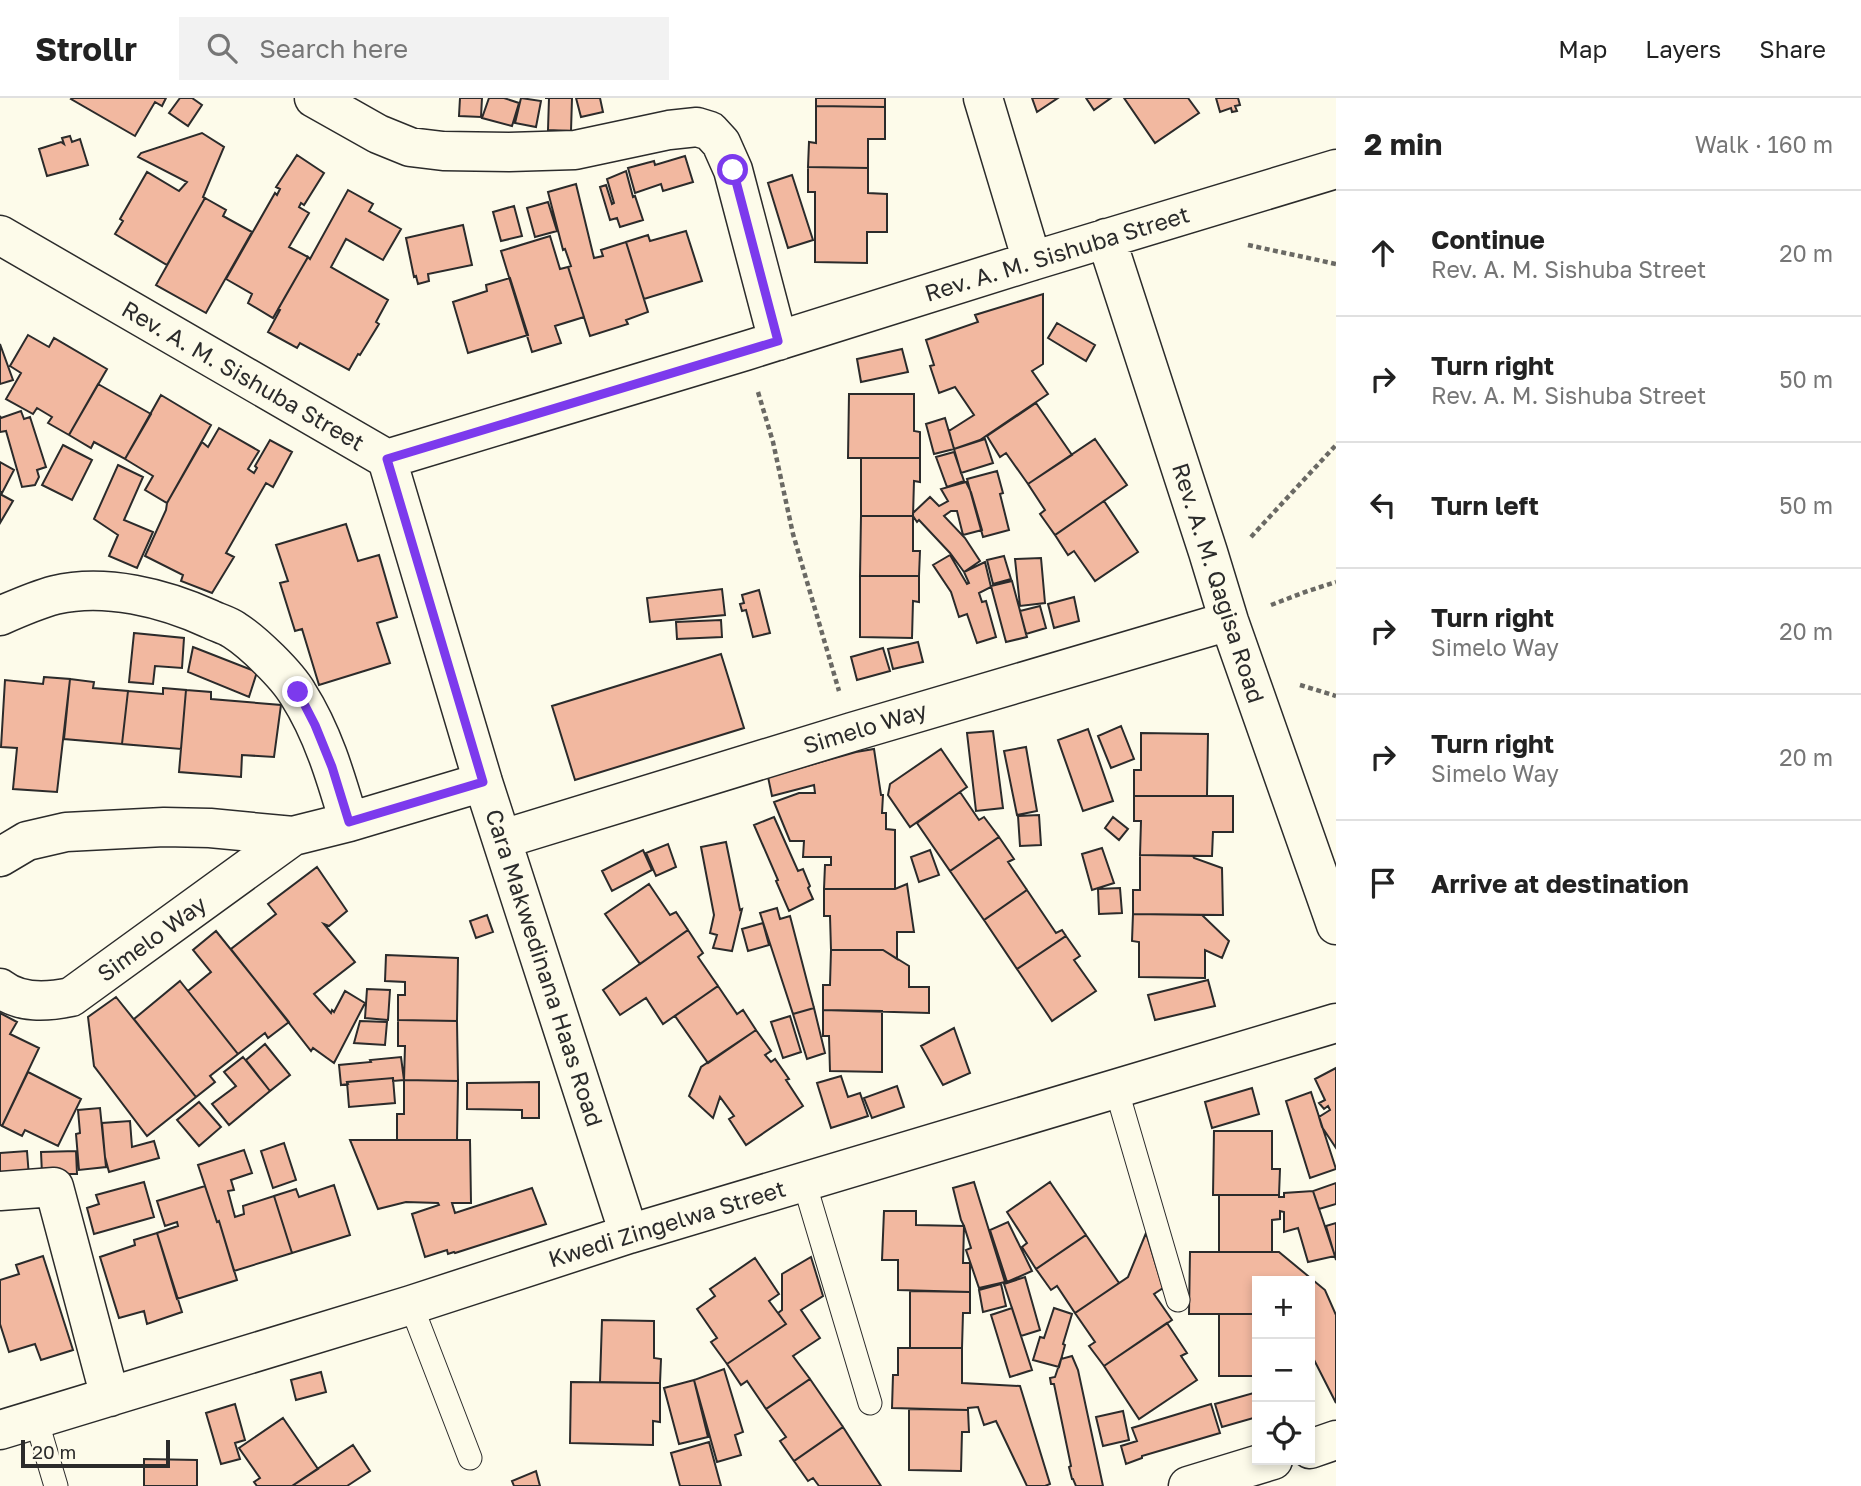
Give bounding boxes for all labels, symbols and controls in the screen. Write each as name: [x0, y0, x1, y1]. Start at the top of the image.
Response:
search box: [179, 17, 669, 80]
text: Strollr: [35, 29, 137, 68]
icon: search: [203, 29, 241, 67]
text: Search here: [259, 33, 408, 64]
text: Map: [1558, 34, 1607, 63]
text: Layers: [1645, 34, 1721, 63]
text: Share: [1759, 34, 1826, 63]
text: 2 min: [1364, 126, 1442, 162]
text: Walk · 160 m: [1695, 130, 1833, 158]
route start: [717, 154, 748, 185]
street label: Rev. A. M. Sishuba Street: [921, 199, 1192, 307]
text: Continue: [1431, 224, 1545, 255]
icon: ahead: [1364, 234, 1402, 272]
text: 20 m: [1779, 239, 1833, 267]
text: Rev. A. M. Sishuba Street: [1431, 255, 1706, 283]
street label: Rev. A. M. Sishuba Street: [117, 294, 370, 456]
text: Turn right: [1431, 350, 1554, 381]
icon: right: [1364, 360, 1402, 398]
text: 50 m: [1779, 365, 1833, 393]
text: Rev. A. M. Sishuba Street: [1431, 381, 1706, 409]
street label: Rev. A. M. Qagisa Road: [1167, 459, 1271, 706]
icon: left: [1364, 486, 1402, 524]
text: Turn left: [1431, 490, 1539, 521]
text: 50 m: [1779, 491, 1833, 519]
text: Turn right: [1431, 602, 1554, 633]
icon: right: [1364, 612, 1402, 650]
text: 20 m: [1779, 617, 1833, 645]
text: Simelo Way: [1431, 633, 1559, 661]
route end: [282, 676, 313, 707]
street label: Simelo Way: [799, 695, 930, 759]
text: Turn right: [1431, 728, 1554, 759]
icon: right: [1364, 738, 1402, 776]
text: 20 m: [1779, 743, 1833, 771]
text: Simelo Way: [1431, 759, 1559, 787]
street label: Cara Makwedinana Haas Road: [480, 806, 610, 1130]
icon: arrive: [1364, 864, 1402, 902]
text: Arrive at destination: [1431, 868, 1689, 899]
street label: Simelo Way: [91, 889, 211, 987]
street label: Kwedi Zingelwa Street: [545, 1174, 789, 1272]
map controls: [1252, 1276, 1315, 1465]
button: +: [1252, 1276, 1315, 1339]
button: −: [1252, 1339, 1315, 1402]
button: locate: [1252, 1402, 1315, 1465]
scale bar: [21, 1437, 170, 1469]
text: 20 m: [32, 1440, 76, 1463]

